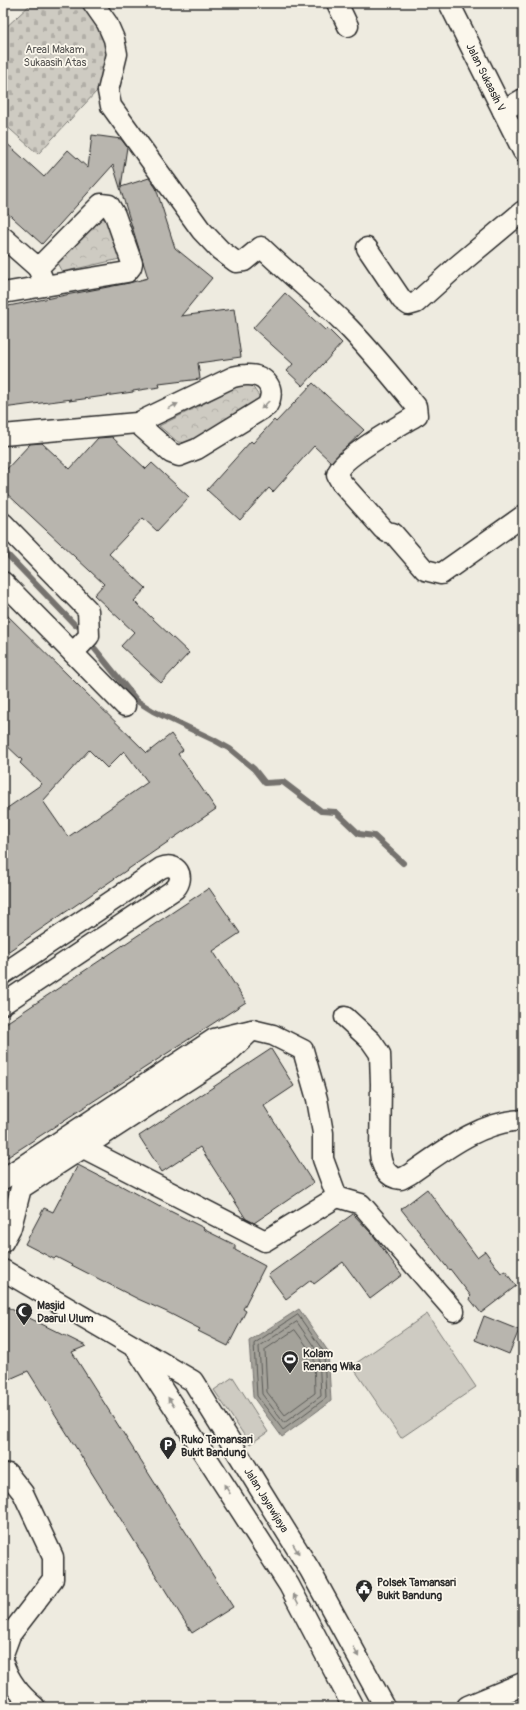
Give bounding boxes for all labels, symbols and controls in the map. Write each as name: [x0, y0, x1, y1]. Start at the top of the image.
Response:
street label: Jalan Sukaasih V: [464, 41, 509, 113]
park label: Areal Makam Sukaasih Atas: [24, 43, 86, 69]
one-way arrow: [261, 401, 270, 410]
one-way arrow: [167, 403, 178, 409]
place label: Masjid Daarul Ulum: [37, 1299, 94, 1325]
mosque icon: Masjid Daarul Ulum: [14, 1301, 34, 1326]
place label: Kolam Renang Wika: [303, 1347, 361, 1373]
sports icon: Kolam Renang Wika: [280, 1349, 300, 1374]
one-way arrow: [168, 1397, 175, 1408]
place label: Ruko Tamansari Bukit Bandung: [181, 1433, 253, 1459]
parking icon: Ruko Tamansari Bukit Bandung: [158, 1435, 178, 1460]
street label: Jalan Jayawijaya: [242, 1465, 292, 1535]
one-way arrow: [223, 1484, 231, 1494]
one-way arrow: [292, 1543, 300, 1554]
place label: Polsek Tamansari Bukit Bandung: [377, 1576, 456, 1602]
public building icon: Polsek Tamansari Bukit Bandung: [354, 1578, 374, 1603]
one-way arrow: [293, 1593, 299, 1605]
one-way arrow: [352, 1646, 359, 1658]

